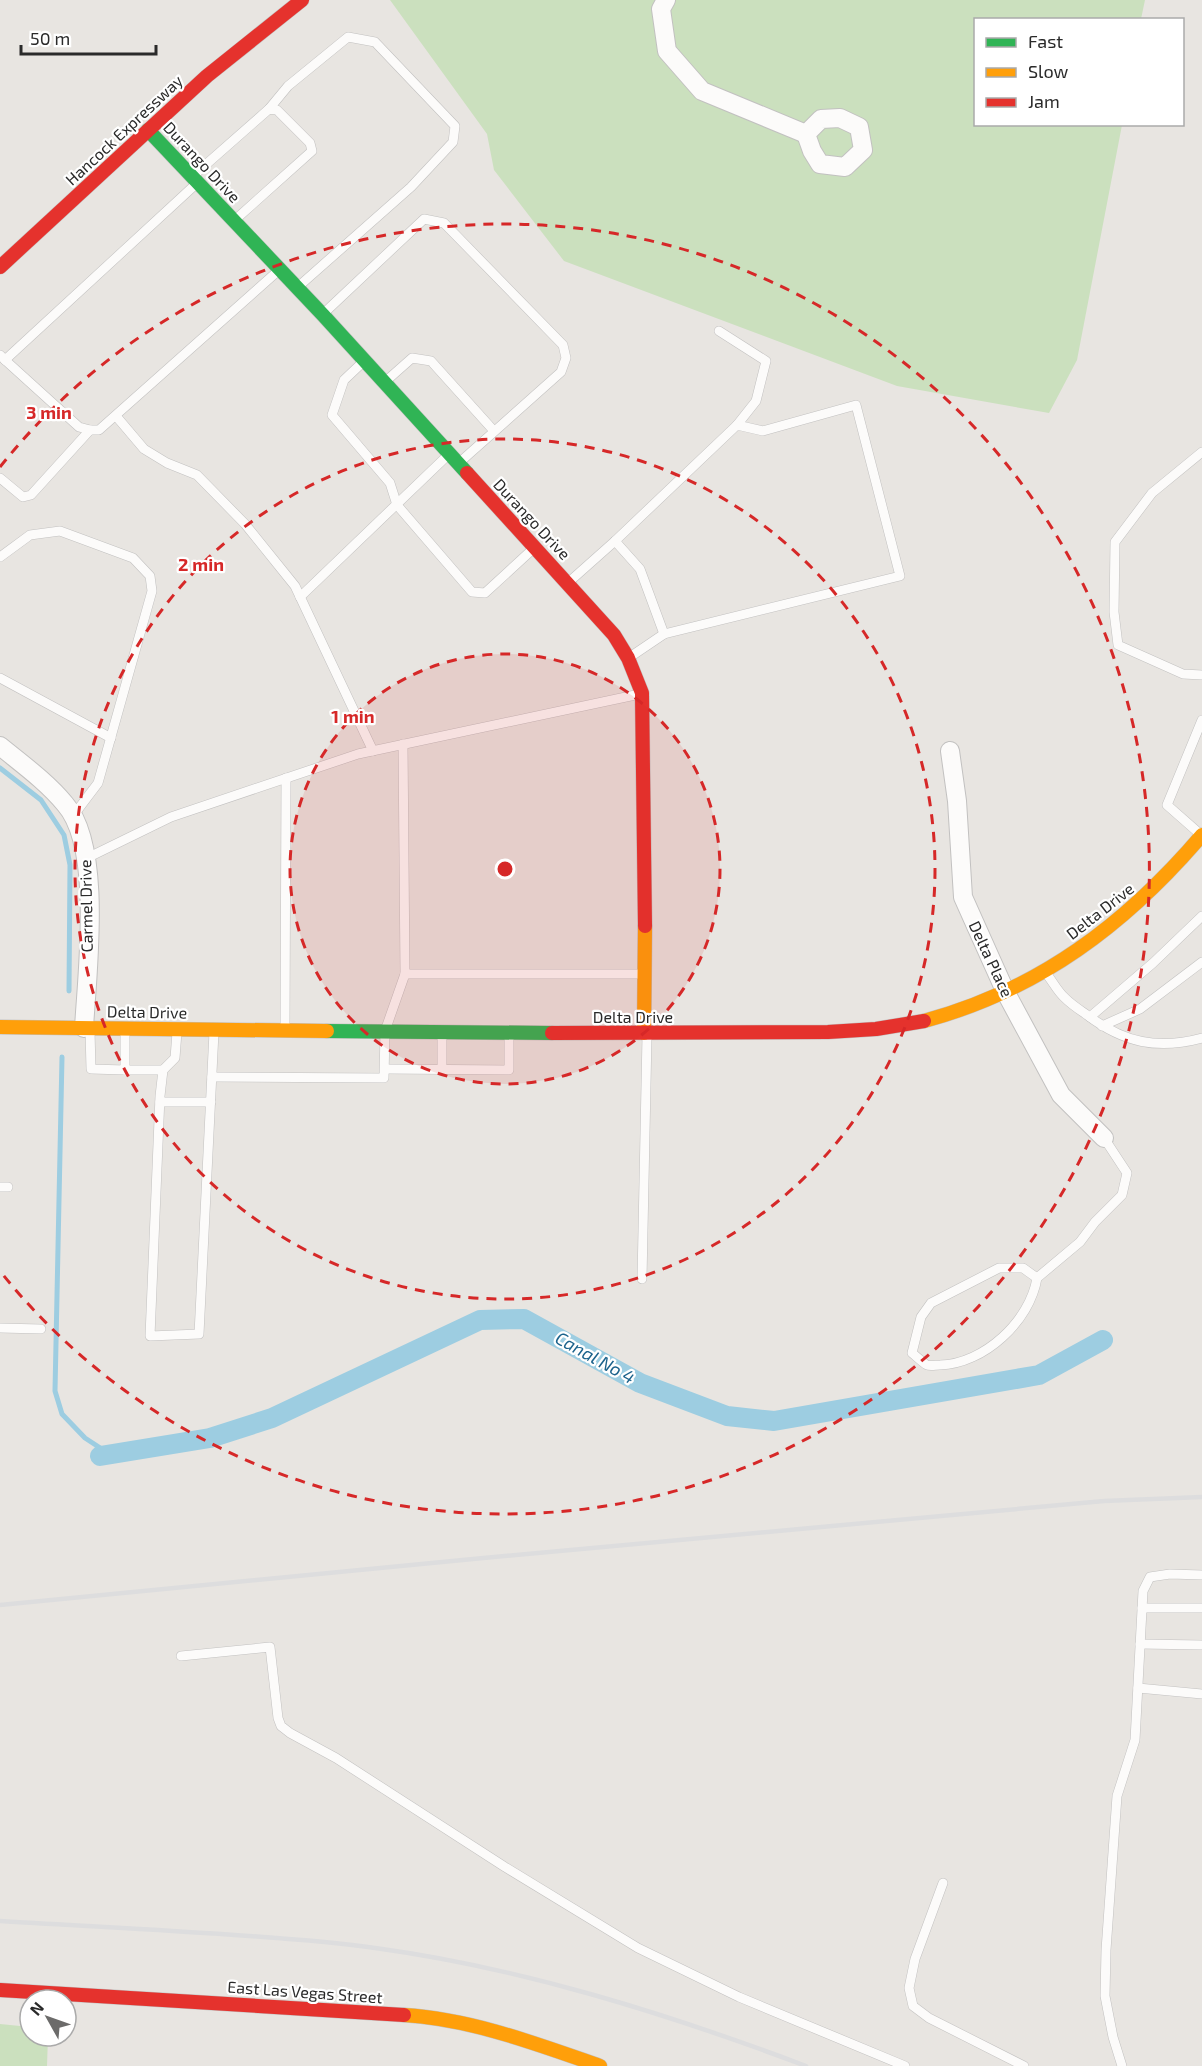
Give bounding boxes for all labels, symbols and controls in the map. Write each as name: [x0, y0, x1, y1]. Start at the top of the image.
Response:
scale bar: [21, 18, 156, 56]
legend: [974, 18, 1184, 126]
text: 50 m: [30, 27, 70, 49]
text: Fast: [1028, 30, 1063, 52]
text: Slow: [1028, 60, 1069, 82]
street label: Hancock Expressway: [61, 70, 186, 189]
text: Jam: [1028, 90, 1060, 112]
street label: Durango Drive: [160, 117, 245, 206]
text: 3 min: [26, 401, 72, 423]
street label: Durango Drive: [490, 474, 575, 563]
text: 2 min: [178, 553, 224, 575]
text: 1 min: [331, 705, 375, 727]
street label: Carmel Drive: [75, 859, 96, 953]
centre of rings: [495, 859, 515, 879]
street label: Delta Drive: [1062, 878, 1137, 943]
street label: Delta Place: [966, 918, 1017, 1000]
street label: Delta Drive: [107, 1001, 187, 1022]
street label: Delta Drive: [593, 1007, 673, 1026]
water label: Canal No 4: [552, 1326, 639, 1388]
street label: East Las Vegas Street: [227, 1977, 383, 2006]
north arrow: [18, 1988, 78, 2048]
text: N: [25, 1998, 47, 2019]

